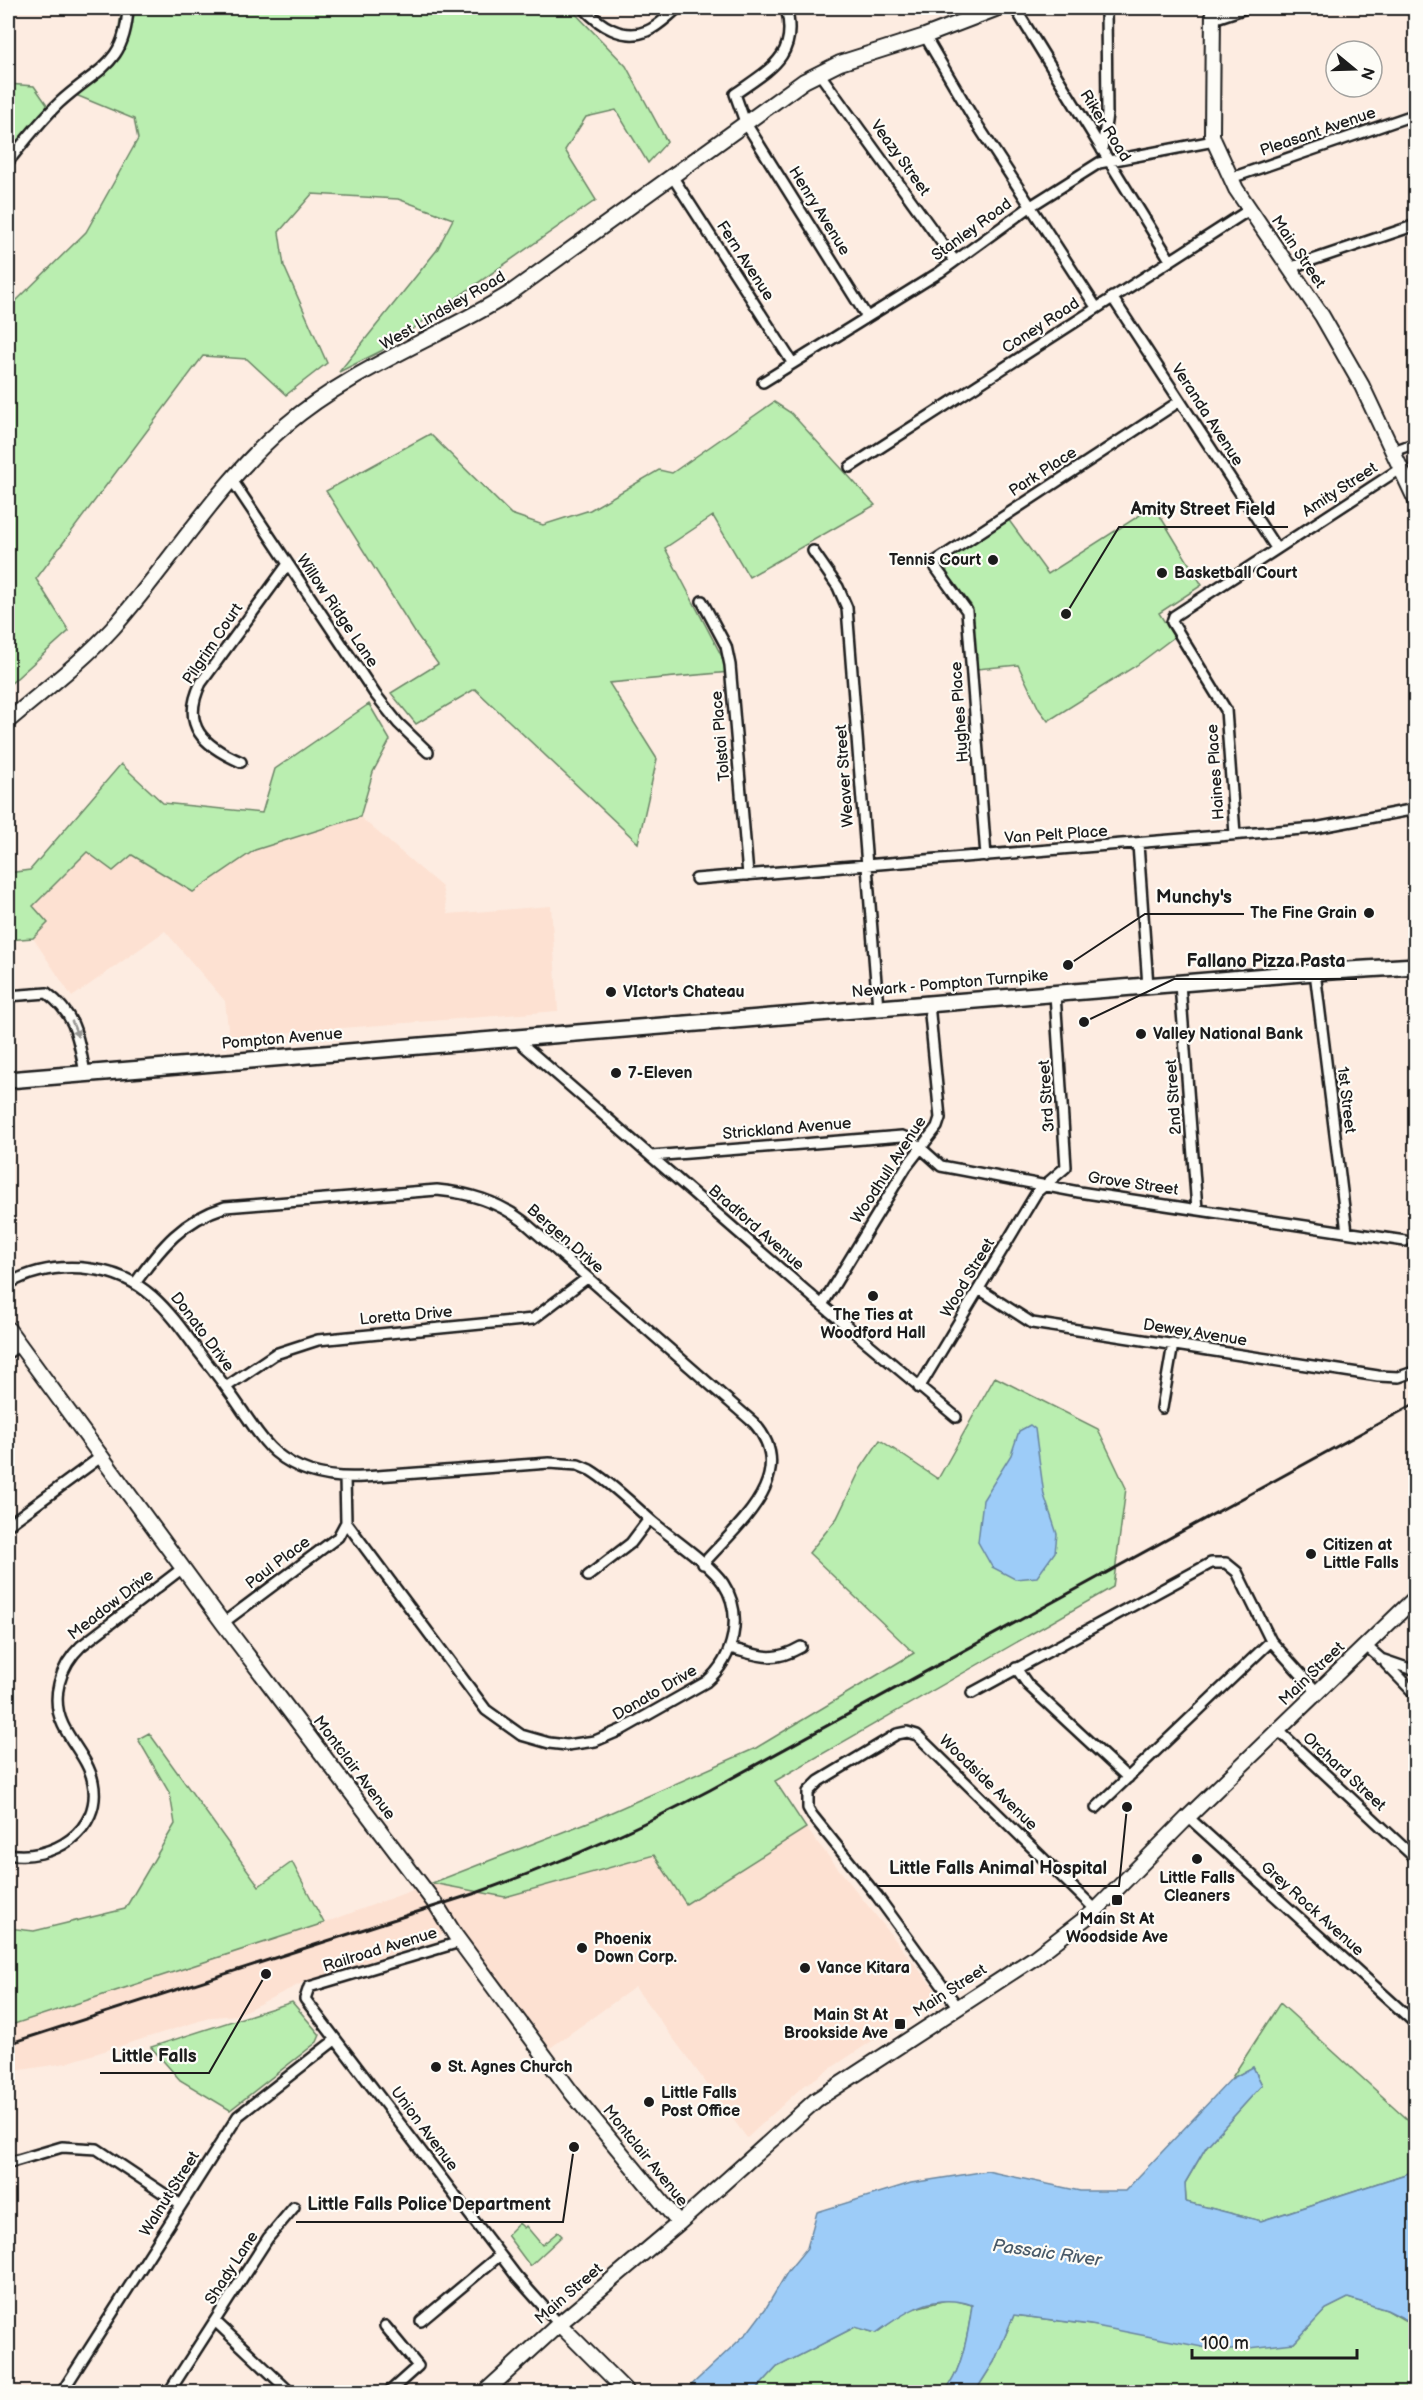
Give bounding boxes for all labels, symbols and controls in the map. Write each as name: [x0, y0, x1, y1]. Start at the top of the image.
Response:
north arrow: [1324, 39, 1384, 99]
text: N: [1356, 65, 1378, 82]
street label: Riker Road: [1075, 87, 1135, 165]
street label: Pleasant Avenue: [1258, 103, 1379, 161]
street label: Veazy Street: [866, 116, 934, 200]
street label: Henry Avenue: [784, 163, 854, 259]
street label: Stanley Road: [928, 195, 1016, 265]
street label: Main Street: [1267, 212, 1329, 292]
street label: Fern Avenue: [712, 218, 778, 305]
street label: West Lindsley Road: [377, 267, 509, 355]
street label: Coney Road: [999, 294, 1083, 358]
street label: Veranda Avenue: [1167, 360, 1247, 470]
street label: Park Place: [1006, 443, 1081, 501]
street label: Amity Street: [1299, 459, 1381, 521]
callout: Amity Street Field: [1119, 491, 1288, 527]
text: Amity Street Field: [1130, 499, 1275, 520]
street label: Willow Ridge Lane: [292, 551, 382, 672]
place label: Tennis Court: [889, 551, 982, 570]
marker: Tennis Court: [986, 553, 1000, 567]
place label: Basketball Court: [1174, 564, 1298, 583]
marker: Basketball Court: [1155, 566, 1169, 580]
street label: Pilgrim Court: [179, 600, 247, 688]
street label: Hughes Place: [947, 660, 973, 763]
street label: Tolstoi Place: [708, 690, 734, 782]
street label: Haines Place: [1203, 723, 1229, 820]
street label: Weaver Street: [832, 724, 858, 828]
street label: Van Pelt Place: [1004, 822, 1109, 848]
callout: Munchy's: [1145, 878, 1244, 914]
text: Munchy's: [1156, 887, 1232, 908]
place label: The Fine Grain: [1250, 904, 1357, 923]
marker: The Fine Grain: [1362, 906, 1376, 920]
callout: Fallano Pizza Pasta: [1174, 943, 1357, 979]
text: Fallano Pizza Pasta: [1186, 951, 1346, 972]
street label: Newark - Pompton Turnpike: [851, 966, 1050, 1002]
place label: VIctor's Chateau: [623, 983, 745, 1002]
marker: VIctor's Chateau: [604, 985, 618, 999]
one-way arrow: [70, 1020, 80, 1038]
street label: Pompton Avenue: [221, 1024, 344, 1054]
place label: Valley National Bank: [1153, 1025, 1304, 1044]
marker: Valley National Bank: [1134, 1027, 1148, 1041]
street label: 3rd Street: [1035, 1059, 1059, 1133]
street label: 2nd Street: [1162, 1059, 1186, 1135]
place label: 7-Eleven: [628, 1064, 692, 1083]
marker: 7-Eleven: [609, 1066, 623, 1080]
street label: 1st Street: [1332, 1066, 1360, 1134]
street label: Woodhull Avenue: [847, 1112, 931, 1227]
street label: Strickland Avenue: [722, 1114, 853, 1144]
street label: Grove Street: [1086, 1168, 1180, 1200]
street label: Bradford Avenue: [704, 1181, 808, 1275]
street label: Bergen Drive: [523, 1200, 608, 1278]
street label: Wood Street: [937, 1235, 999, 1321]
street label: Donato Drive: [166, 1289, 238, 1376]
marker: The Ties at Woodford Hall: [866, 1289, 880, 1303]
street label: Loretta Drive: [359, 1302, 454, 1330]
place label: The Ties at Woodford Hall: [821, 1306, 925, 1343]
street label: Dewey Avenue: [1142, 1315, 1249, 1351]
street label: Paul Place: [242, 1532, 314, 1593]
place label: Citizen at Little Falls: [1323, 1536, 1399, 1573]
marker: Citizen at Little Falls: [1304, 1547, 1318, 1561]
street label: Meadow Drive: [64, 1565, 158, 1644]
street label: Main Street: [1275, 1638, 1349, 1710]
street label: Donato Drive: [610, 1661, 701, 1725]
street label: Montclair Avenue: [309, 1712, 399, 1824]
street label: Orchard Street: [1299, 1729, 1390, 1815]
street label: Woodside Avenue: [935, 1731, 1041, 1835]
callout: Little Falls Animal Hospital: [877, 1850, 1119, 1886]
marker: Little Falls Cleaners: [1190, 1852, 1204, 1866]
text: Little Falls Animal Hospital: [889, 1858, 1107, 1879]
street label: Grey Rock Avenue: [1257, 1858, 1368, 1961]
place label: Little Falls Cleaners: [1159, 1869, 1235, 1906]
marker: Main St At Woodside Ave: [1110, 1893, 1124, 1907]
place label: Main St At Woodside Ave: [1066, 1910, 1168, 1947]
street label: Railroad Avenue: [321, 1923, 440, 1976]
place label: Phoenix Down Corp.: [594, 1930, 678, 1967]
marker: Phoenix Down Corp.: [575, 1941, 589, 1955]
place label: Vance Kitara: [817, 1959, 910, 1978]
street label: Main Street: [910, 1960, 990, 2022]
marker: Vance Kitara: [798, 1961, 812, 1975]
place label: Main St At Brookside Ave: [784, 2006, 889, 2043]
marker: Main St At Brookside Ave: [893, 2017, 907, 2031]
callout: Little Falls: [100, 2037, 209, 2073]
text: Little Falls: [111, 2046, 197, 2067]
place label: St. Agnes Church: [448, 2058, 573, 2077]
marker: St. Agnes Church: [429, 2060, 443, 2074]
street label: Union Avenue: [386, 2083, 462, 2175]
place label: Little Falls Post Office: [661, 2084, 740, 2121]
marker: Little Falls Post Office: [642, 2095, 656, 2109]
street label: Montclair Avenue: [598, 2101, 692, 2211]
street label: Walnut Street: [136, 2148, 204, 2240]
callout: Little Falls Police Department: [296, 2186, 563, 2222]
text: Little Falls Police Department: [307, 2194, 551, 2215]
street label: Shady Lane: [201, 2227, 263, 2308]
water label: Passaic River: [991, 2235, 1104, 2271]
street label: Main Street: [531, 2259, 607, 2329]
scale bar: [1192, 2322, 1357, 2360]
text: 100 m: [1201, 2333, 1249, 2354]

